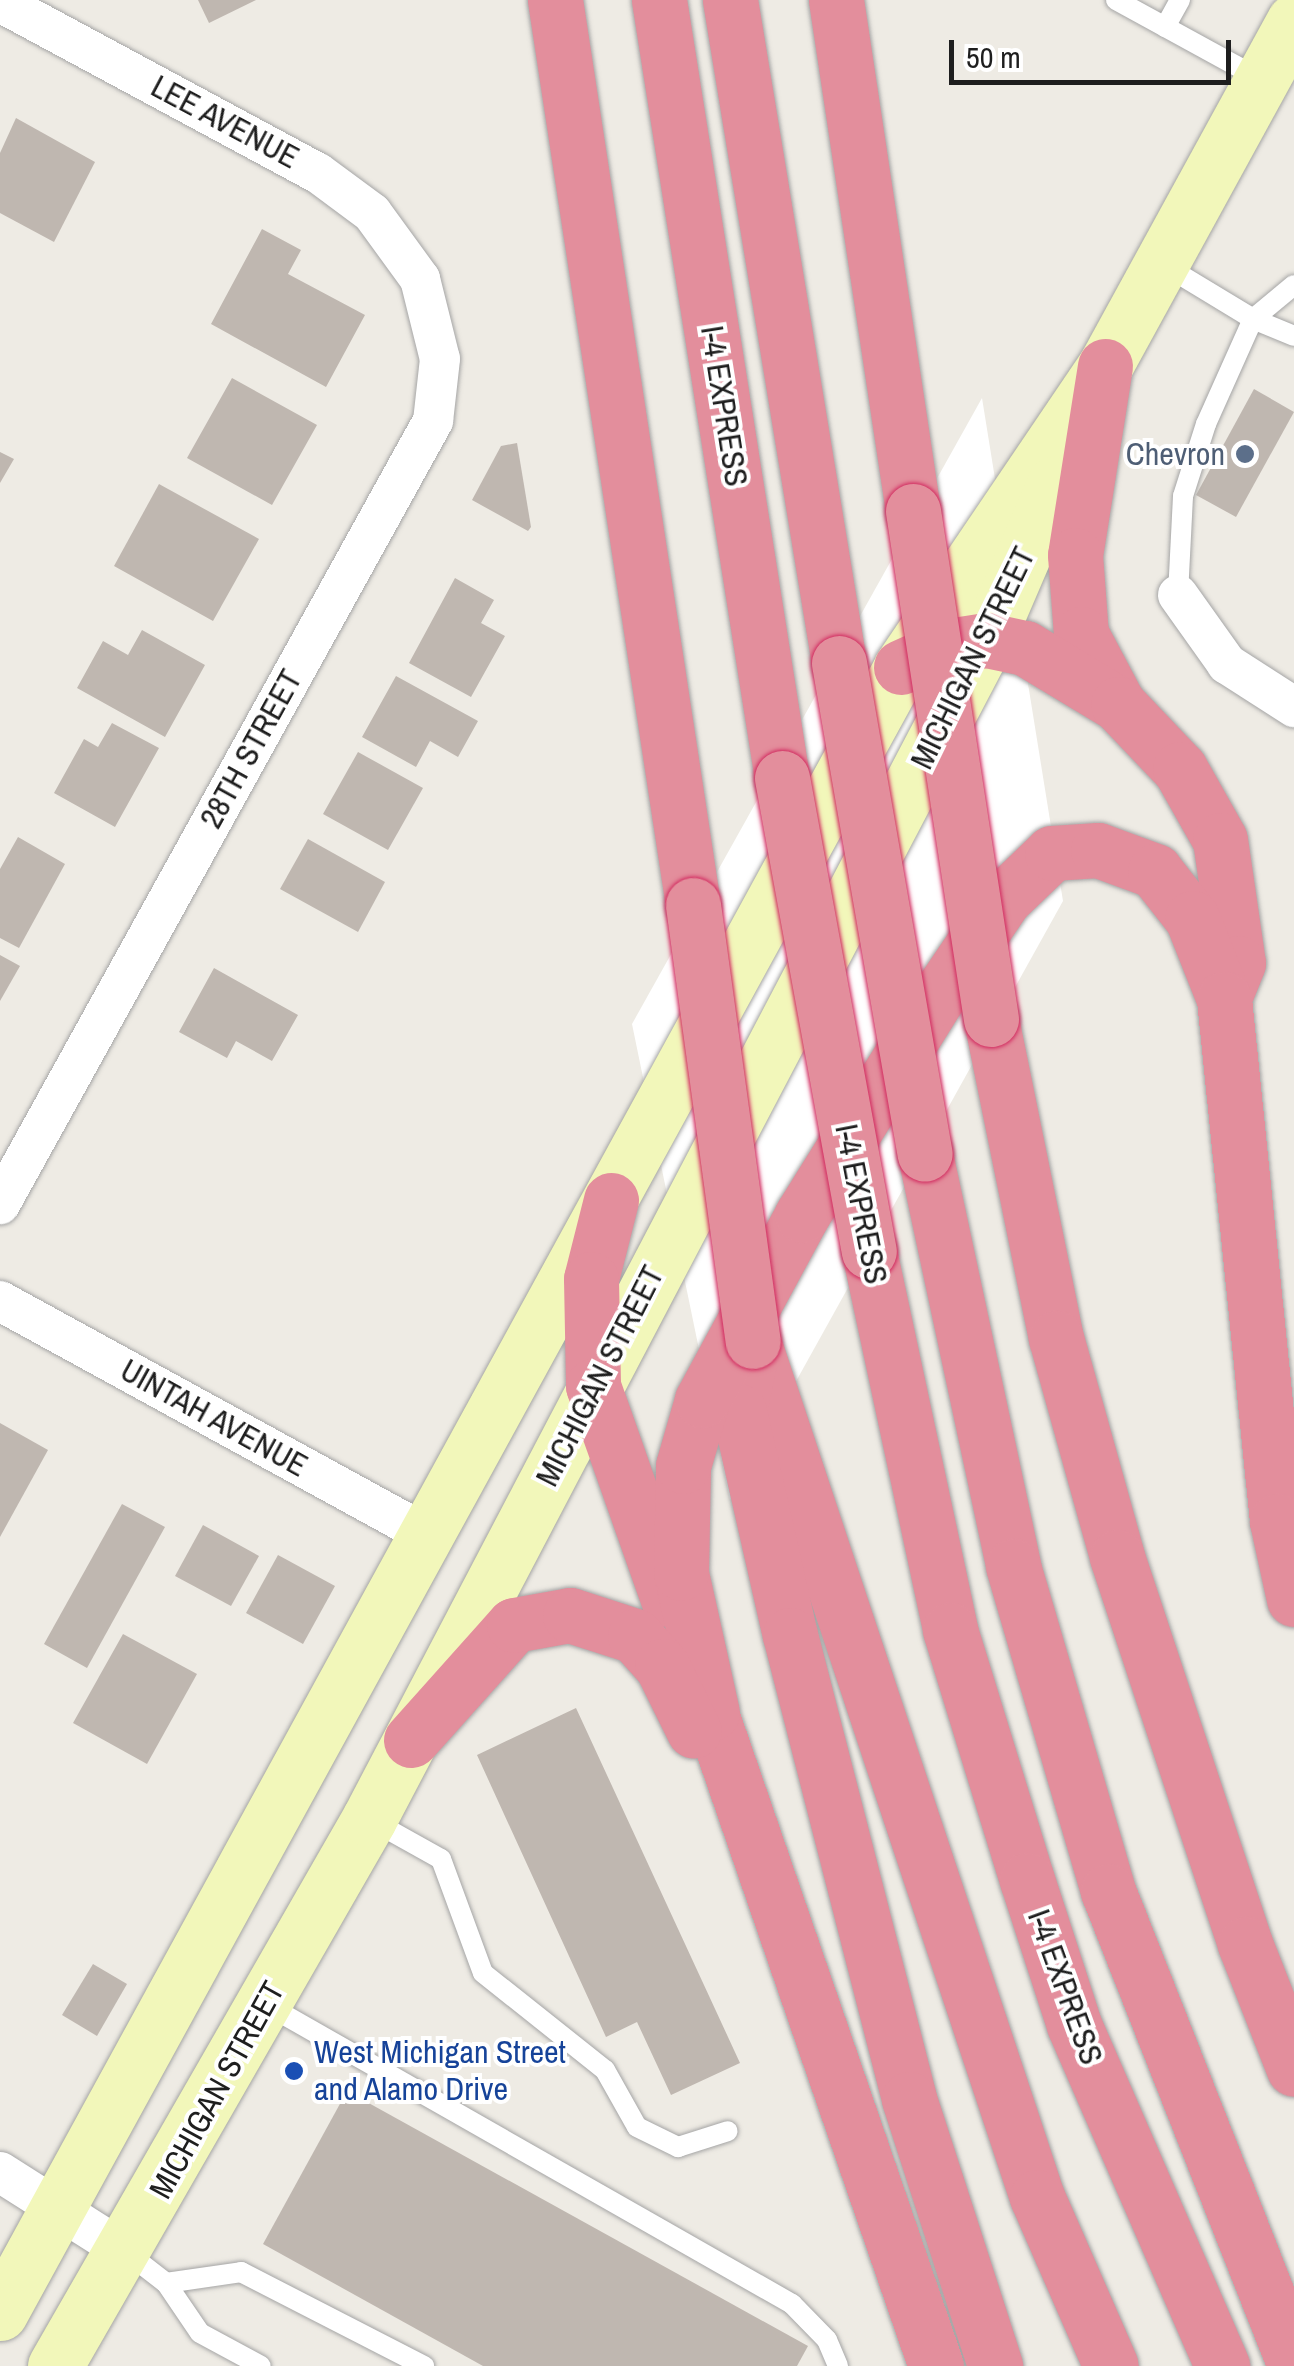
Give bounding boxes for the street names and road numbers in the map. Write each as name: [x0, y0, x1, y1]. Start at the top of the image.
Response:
street label: LEE AVENUE: [144, 67, 306, 177]
street label: I-4 EXPRESS: [692, 323, 756, 489]
street label: MICHIGAN STREET: [903, 541, 1043, 775]
street label: 28TH STREET: [192, 663, 310, 835]
street label: I-4 EXPRESS: [827, 1121, 895, 1287]
street label: MICHIGAN STREET: [528, 1259, 672, 1493]
street label: UINTAH AVENUE: [113, 1351, 315, 1485]
street label: I-4 EXPRESS: [1019, 1904, 1111, 2070]
street label: MICHIGAN STREET: [142, 1975, 292, 2205]

